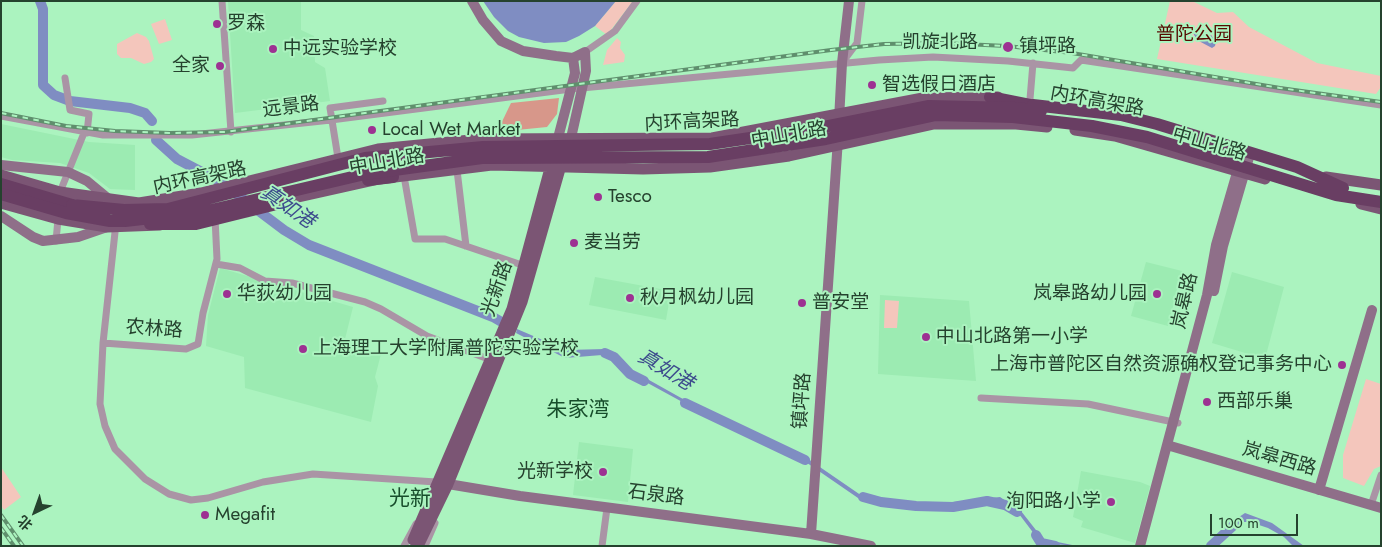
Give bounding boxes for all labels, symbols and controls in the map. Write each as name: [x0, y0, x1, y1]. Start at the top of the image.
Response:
place label: 罗森: [227, 13, 265, 35]
marker: 罗森: [211, 18, 223, 30]
park label: 普陀公园: [1156, 24, 1232, 46]
street label: 凯旋北路: [902, 32, 978, 54]
place label: 镇坪路: [1019, 36, 1076, 58]
place label: 中远实验学校: [283, 38, 397, 60]
marker: 镇坪路: [1001, 40, 1015, 54]
marker: 中远实验学校: [267, 43, 279, 55]
place label: 全家: [172, 55, 210, 77]
marker: 全家: [214, 60, 226, 72]
place label: 智选假日酒店: [882, 74, 996, 96]
marker: 智选假日酒店: [866, 79, 878, 91]
street label: 内环高架路: [1048, 83, 1146, 121]
street label: 远景路: [261, 93, 321, 123]
street label: 内环高架路: [644, 109, 740, 137]
street label: 中山北路: [750, 118, 828, 154]
place label: Local Wet Market: [382, 119, 520, 141]
marker: Local Wet Market: [366, 124, 378, 136]
street label: 中山北路: [1169, 124, 1249, 166]
street label: 中山北路: [348, 145, 426, 181]
street label: 内环高架路: [151, 158, 249, 200]
water label: 真如港: [255, 181, 319, 235]
place label: Tesco: [608, 186, 652, 208]
marker: Tesco: [592, 191, 604, 203]
place label: 麦当劳: [584, 232, 641, 254]
marker: 麦当劳: [568, 237, 580, 249]
street label: 光新路: [478, 258, 518, 320]
street label: 岚皋路: [1168, 271, 1204, 331]
place label: 华荻幼儿园: [237, 283, 332, 305]
place label: 岚皋路幼儿园: [1033, 283, 1147, 305]
place label: 秋月枫幼儿园: [640, 287, 754, 309]
marker: 华荻幼儿园: [221, 288, 233, 300]
marker: 岚皋路幼儿园: [1151, 288, 1163, 300]
marker: 秋月枫幼儿园: [624, 292, 636, 304]
place label: 普安堂: [812, 292, 869, 314]
marker: 普安堂: [796, 297, 808, 309]
street label: 农林路: [125, 317, 183, 343]
place label: 中山北路第一小学: [936, 326, 1088, 348]
marker: 中山北路第一小学: [920, 331, 932, 343]
place label: 上海理工大学附属普陀实验学校: [313, 338, 579, 360]
marker: 上海理工大学附属普陀实验学校: [297, 343, 309, 355]
water label: 真如港: [633, 345, 697, 397]
place label: 上海市普陀区自然资源确权登记事务中心: [990, 354, 1332, 376]
marker: 上海市普陀区自然资源确权登记事务中心: [1336, 359, 1348, 371]
street label: 镇坪路: [790, 372, 816, 430]
place label: 西部乐巢: [1217, 391, 1293, 413]
marker: 西部乐巢: [1201, 396, 1213, 408]
district label: 朱家湾: [547, 398, 609, 424]
street label: 岚皋西路: [1239, 439, 1319, 481]
place label: 光新学校: [517, 461, 593, 483]
marker: 光新学校: [597, 466, 609, 478]
street label: 石泉路: [626, 481, 686, 511]
north arrow: [10, 487, 60, 537]
district label: 光新: [389, 487, 431, 513]
place label: 洵阳路小学: [1006, 491, 1101, 513]
marker: 洵阳路小学: [1105, 496, 1117, 508]
place label: Megafit: [215, 504, 275, 526]
scale bar: [1212, 504, 1300, 536]
marker: Megafit: [199, 509, 211, 521]
text: 北: [13, 511, 37, 535]
text: 100 m: [1218, 512, 1259, 534]

